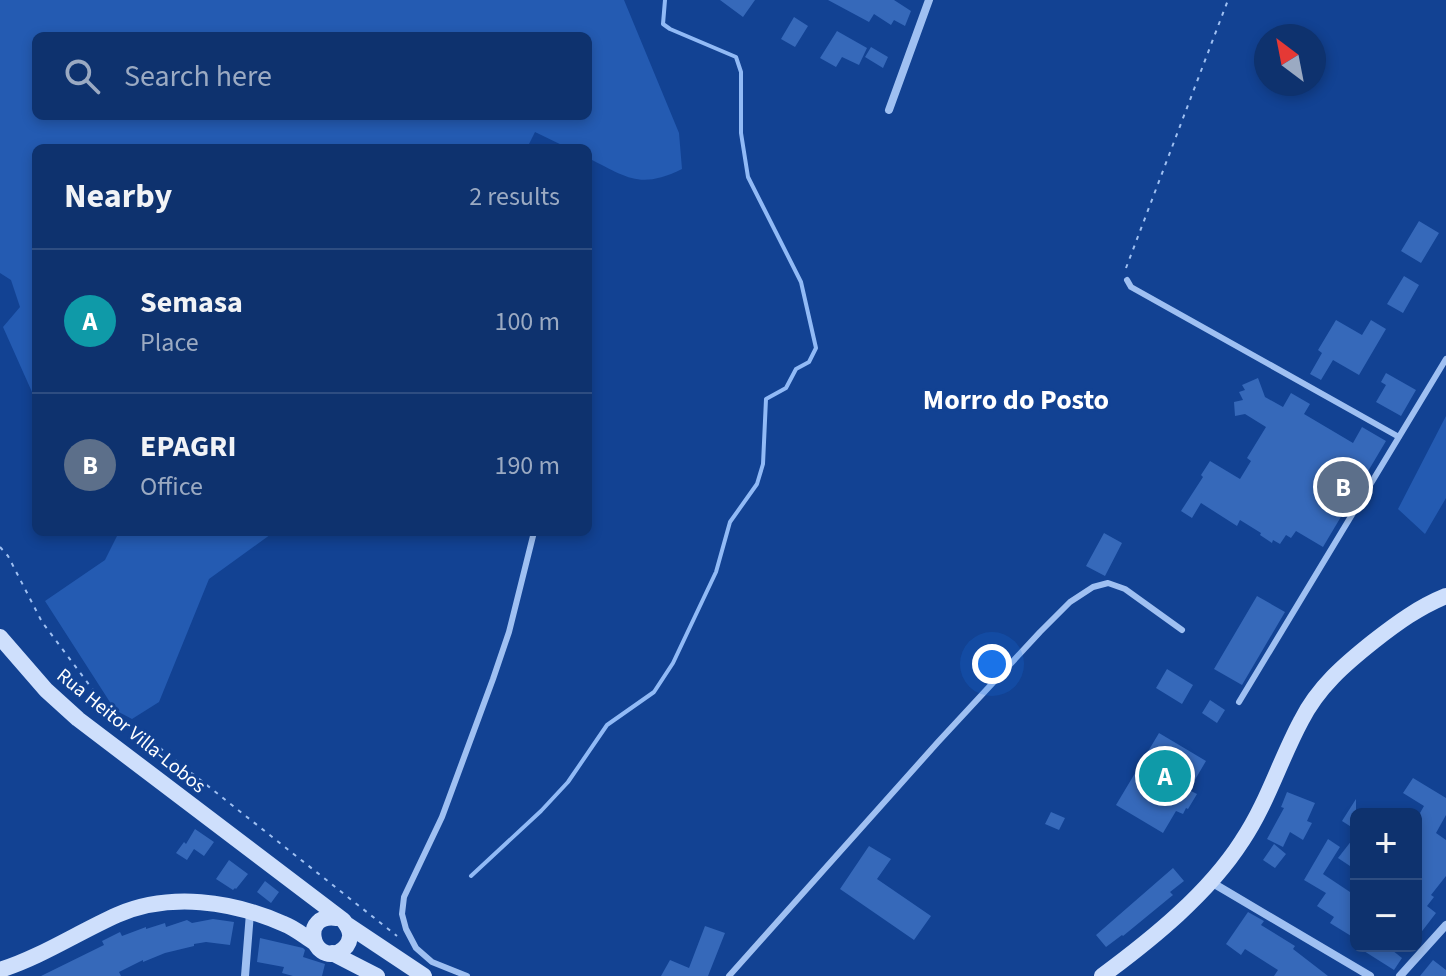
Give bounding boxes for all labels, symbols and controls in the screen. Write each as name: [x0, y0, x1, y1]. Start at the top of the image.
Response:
north arrow: [1254, 24, 1326, 96]
search box: [32, 32, 592, 120]
icon: search: [60, 54, 104, 98]
text: Search here: [124, 55, 272, 98]
text: Nearby: [64, 172, 172, 221]
text: 2 results: [469, 178, 560, 215]
text: Semasa: [140, 281, 243, 324]
text: A: [83, 303, 97, 340]
text: 100 m: [494, 303, 560, 340]
text: Place: [140, 324, 199, 361]
district label: Morro do Posto: [923, 380, 1109, 420]
text: EPAGRI: [140, 425, 237, 468]
text: B: [82, 447, 98, 484]
text: 190 m: [494, 447, 560, 484]
pin: B: [1317, 457, 1369, 517]
text: Office: [140, 468, 203, 505]
your location: [972, 644, 1012, 684]
street label: Rua Heitor Villa-Lobos: [50, 662, 212, 800]
pin: A: [1139, 746, 1191, 806]
map controls: [1350, 808, 1422, 952]
button: +: [1350, 808, 1422, 880]
button: −: [1350, 880, 1422, 952]

